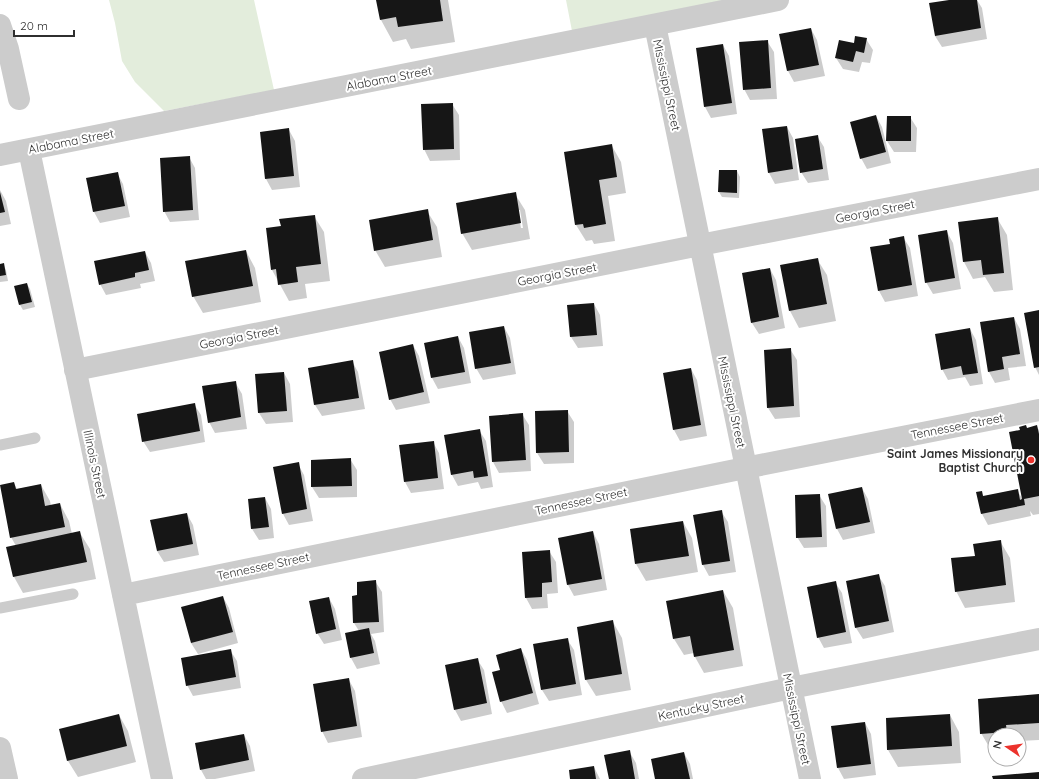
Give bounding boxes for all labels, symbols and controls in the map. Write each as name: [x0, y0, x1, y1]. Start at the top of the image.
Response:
scale bar: [14, 12, 74, 38]
text: 20 m: [20, 18, 48, 33]
street label: Mississippi Street: [650, 38, 684, 132]
street label: Alabama Street: [345, 62, 433, 94]
street label: Alabama Street: [27, 125, 115, 157]
street label: Georgia Street: [834, 196, 916, 226]
street label: Georgia Street: [516, 259, 598, 289]
street label: Georgia Street: [198, 322, 280, 352]
street label: Mississippi Street: [715, 355, 749, 449]
street label: Tennessee Street: [909, 410, 1005, 442]
street label: Illinois Street: [80, 428, 110, 500]
place label: Saint James Missionary Baptist Church: [887, 446, 1023, 475]
marker: Saint James Missionary Baptist Church: [1026, 455, 1036, 465]
street label: Tennessee Street: [533, 484, 629, 518]
street label: Tennessee Street: [215, 549, 311, 583]
street label: Mississippi Street: [780, 672, 814, 766]
street label: Kentucky Street: [656, 691, 746, 723]
north arrow: [987, 727, 1027, 767]
text: N: [990, 739, 1005, 750]

